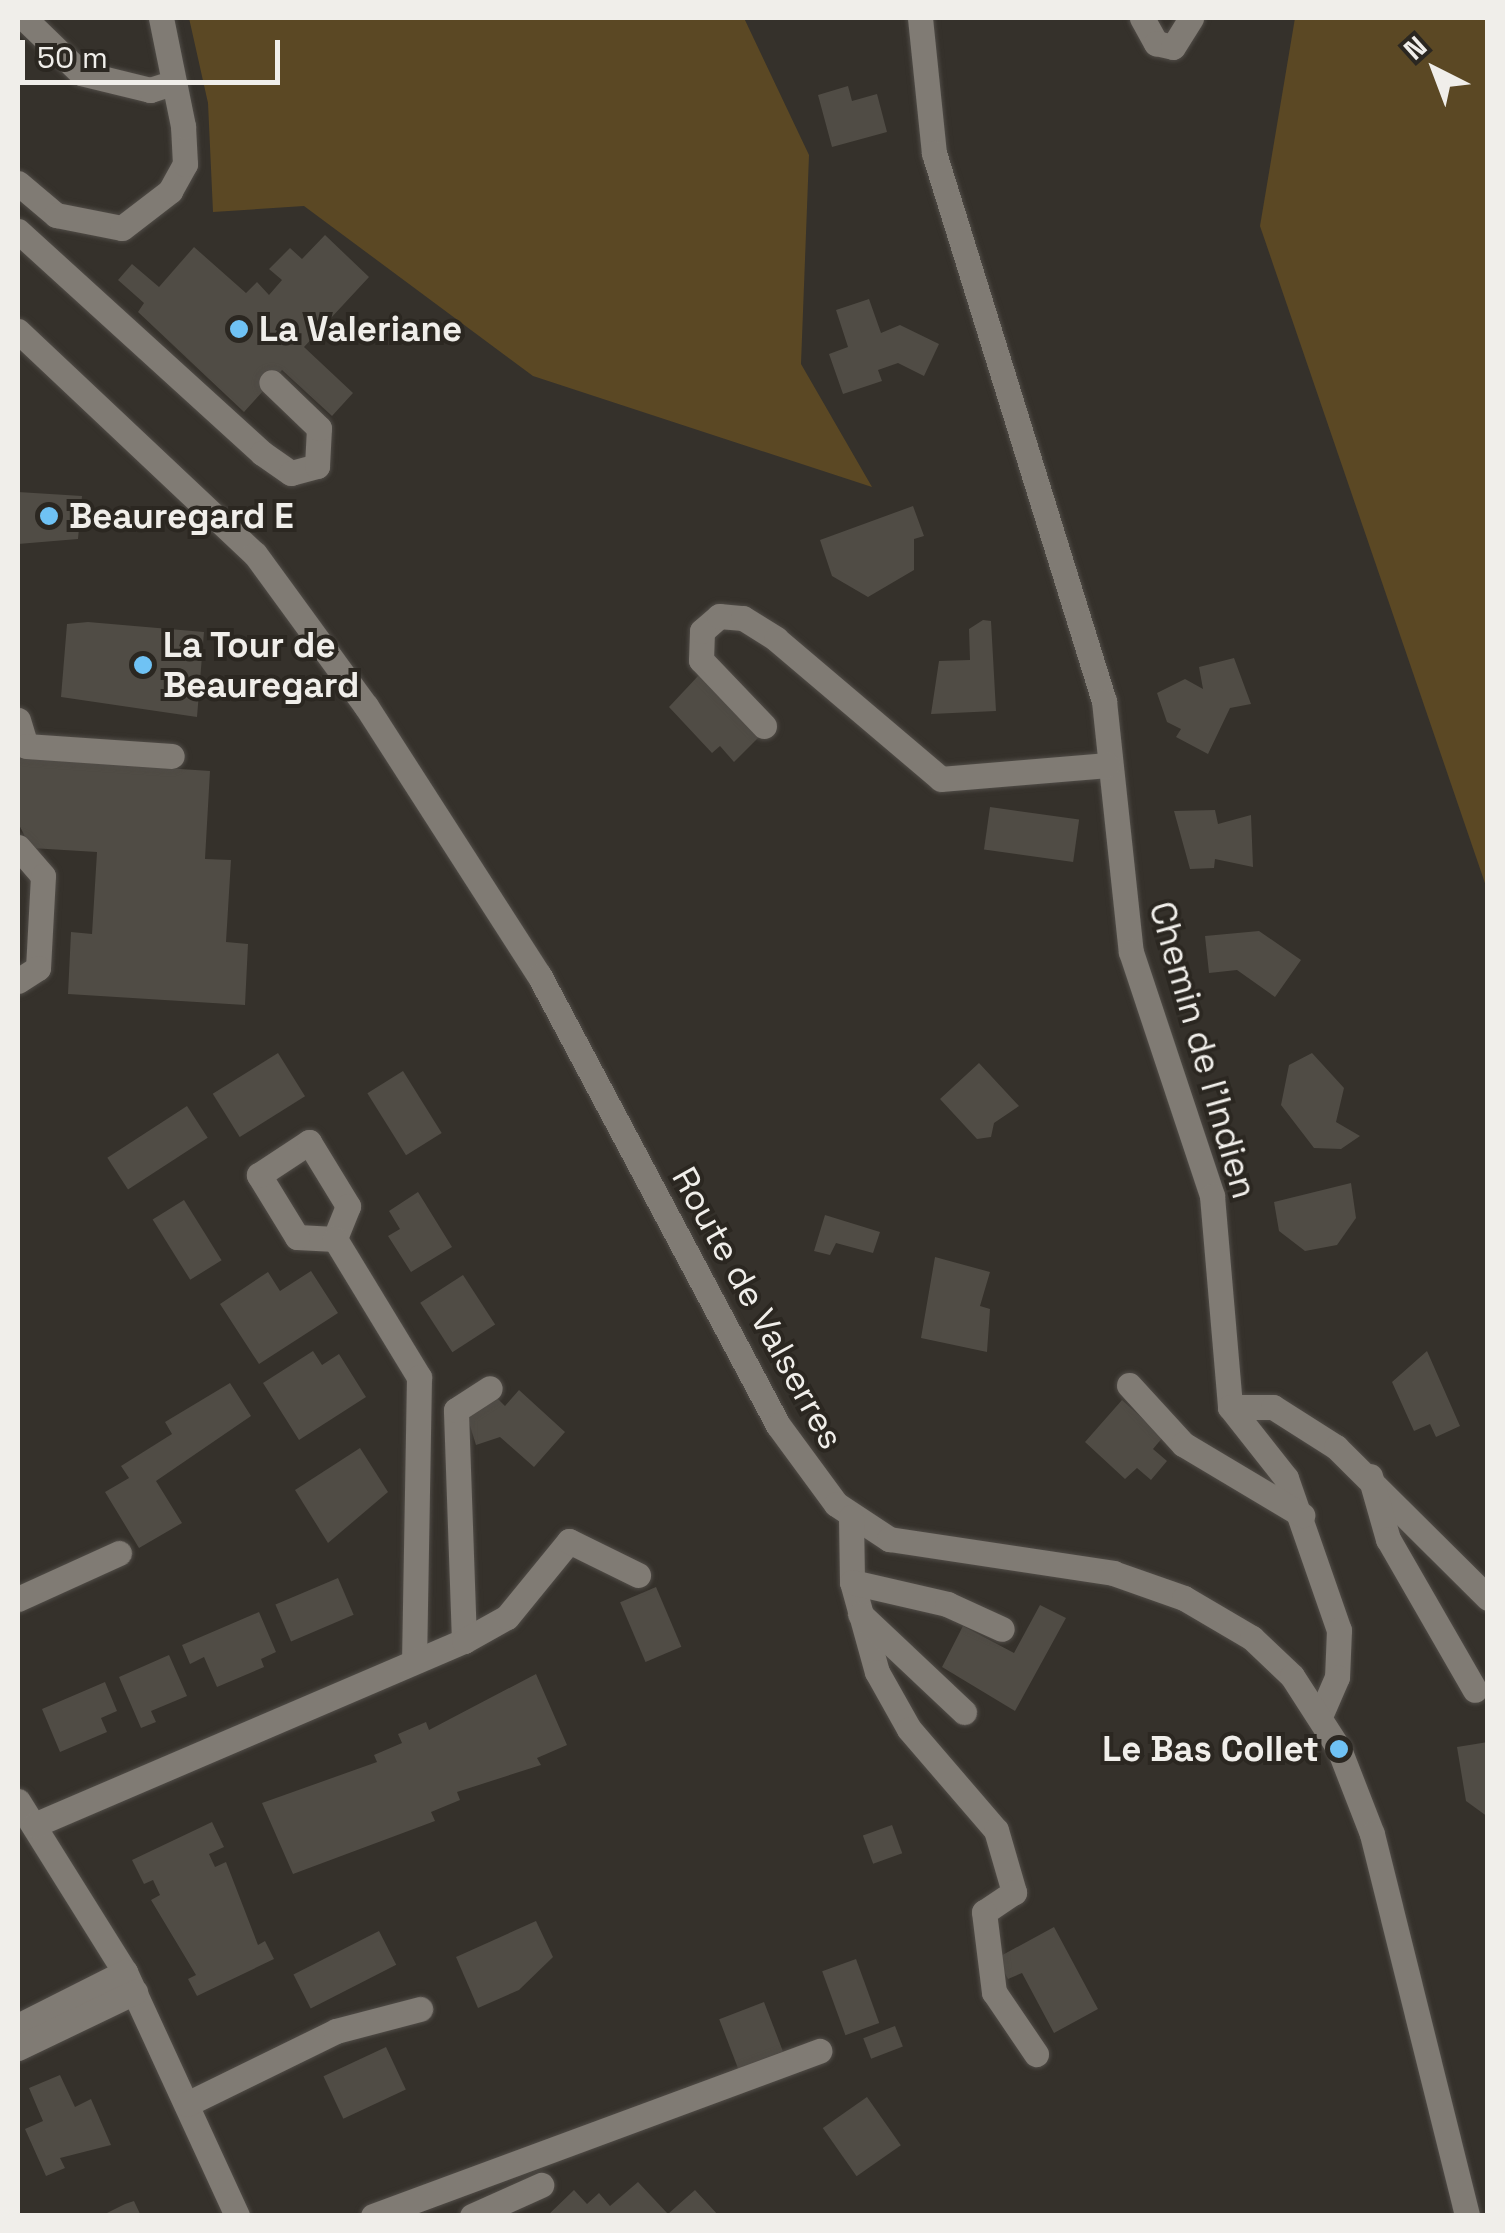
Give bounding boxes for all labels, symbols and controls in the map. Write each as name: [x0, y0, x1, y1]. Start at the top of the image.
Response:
scale bar: [25, 20, 285, 82]
north arrow: [1385, 20, 1485, 120]
text: N: [1396, 28, 1434, 67]
text: 50 m: [37, 38, 108, 77]
place label: La Valeriane: [259, 308, 463, 350]
marker: La Valeriane: [228, 318, 250, 340]
place label: Beauregard E: [69, 495, 294, 537]
marker: Beauregard E: [38, 505, 60, 527]
place label: La Tour de Beauregard: [163, 624, 359, 706]
marker: La Tour de Beauregard: [132, 654, 154, 676]
street label: Chemin de l'Indien: [1141, 897, 1265, 1203]
street label: Route de Valserres: [663, 1160, 853, 1456]
place label: Le Bas Collet: [1102, 1728, 1319, 1770]
marker: Le Bas Collet: [1328, 1738, 1350, 1760]

